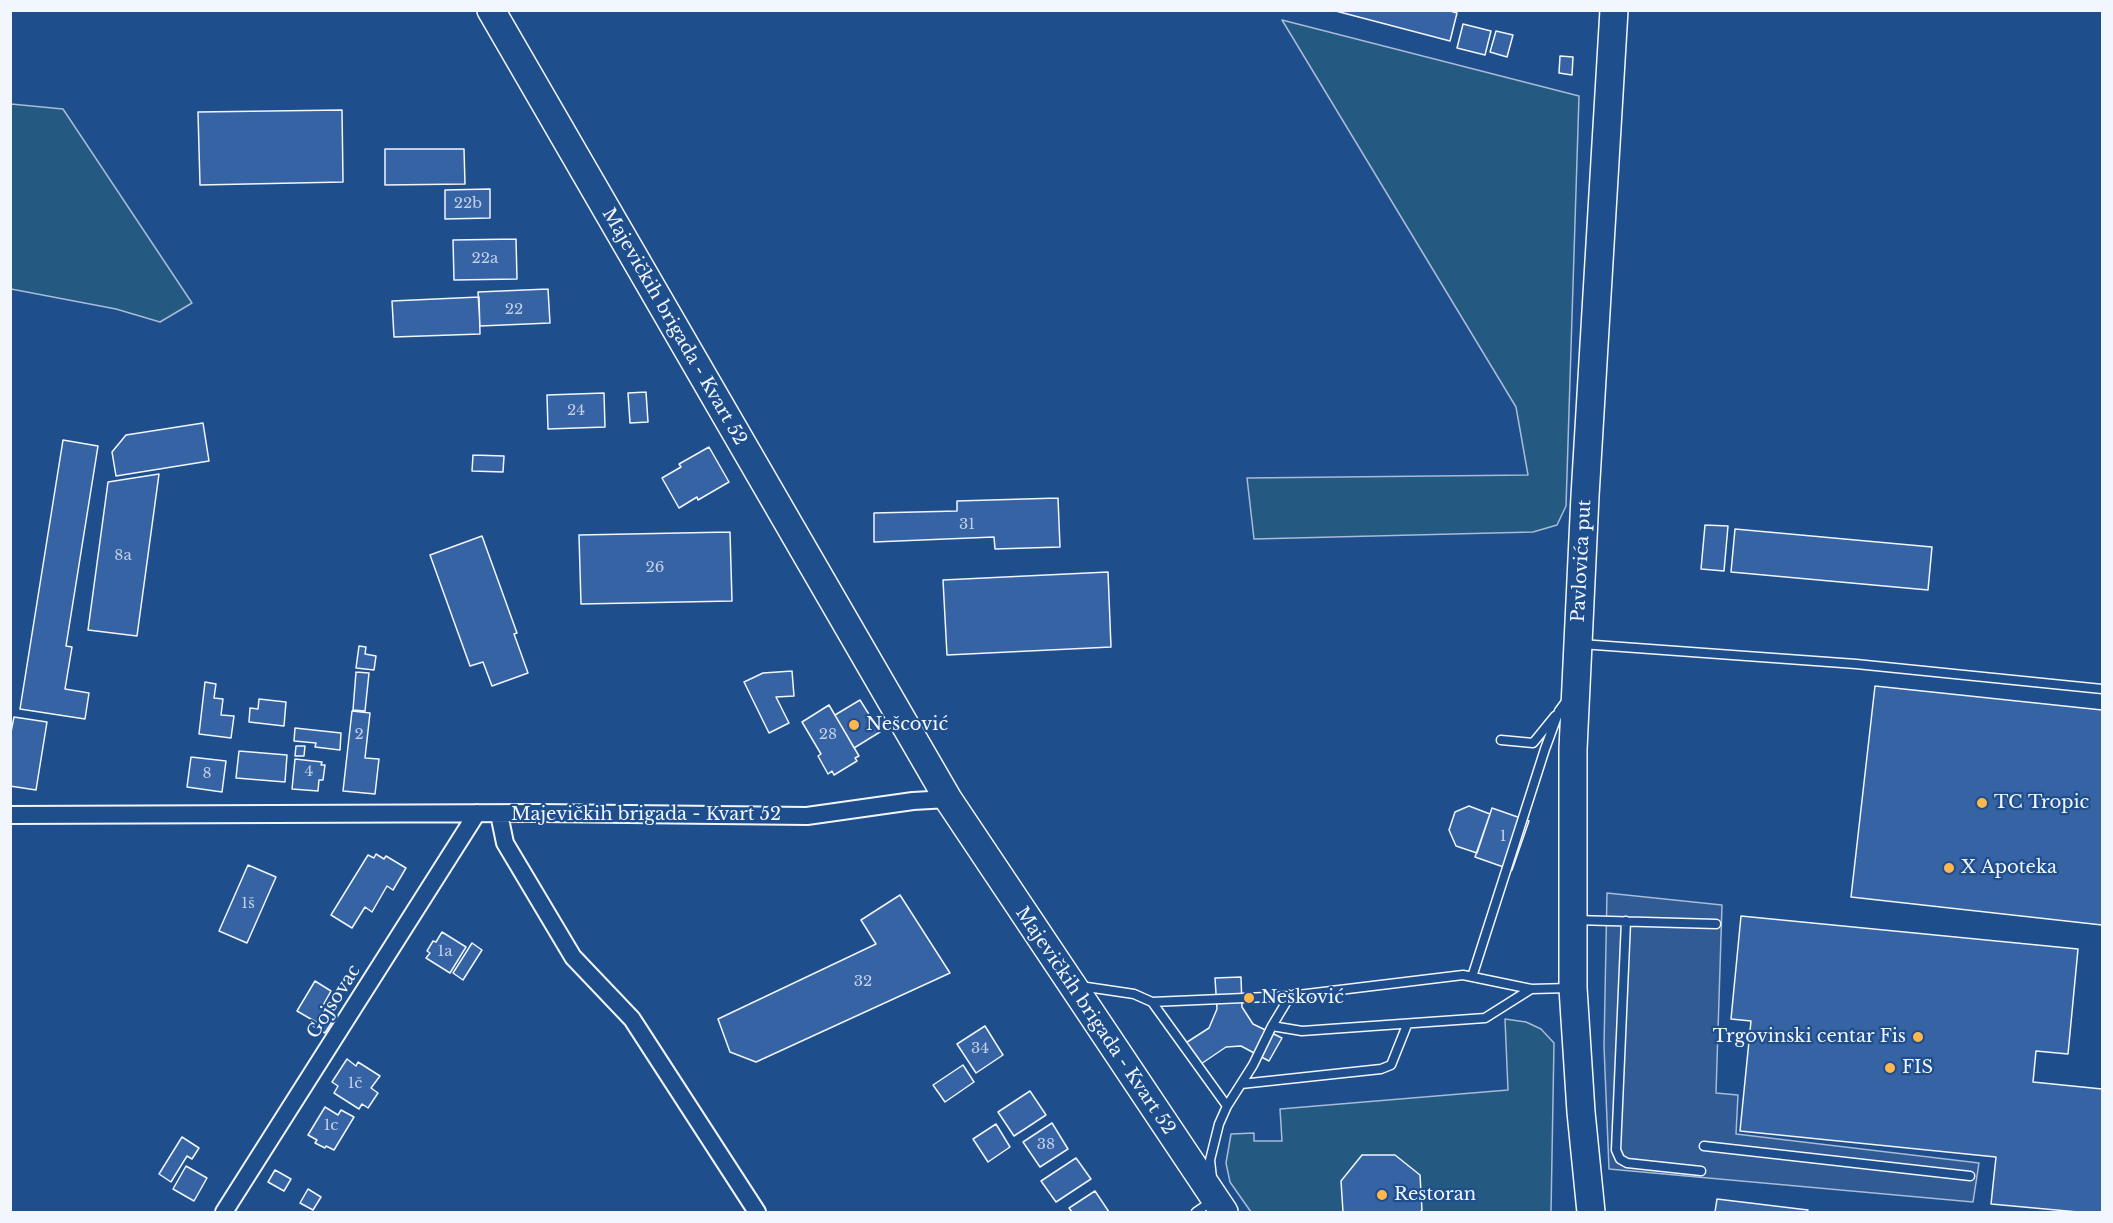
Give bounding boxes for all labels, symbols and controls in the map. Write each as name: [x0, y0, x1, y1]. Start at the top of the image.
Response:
house number: 22b: [454, 195, 482, 213]
street label: Majevičkih brigada - Kvart 52: [597, 205, 751, 449]
house number: 22a: [472, 250, 498, 268]
house number: 22: [505, 301, 523, 319]
house number: 24: [567, 402, 585, 420]
street label: Pavlovića put: [1568, 499, 1596, 623]
house number: 31: [959, 516, 975, 534]
house number: 8a: [114, 547, 132, 565]
house number: 26: [646, 559, 664, 577]
place label: Nešcović: [866, 714, 948, 736]
marker: Nešcović: [847, 718, 861, 732]
house number: 2: [354, 726, 364, 744]
house number: 28: [819, 726, 837, 744]
house number: 4: [305, 763, 313, 781]
house number: 8: [202, 765, 212, 783]
place label: TC Tropic: [1994, 792, 2089, 814]
marker: TC Tropic: [1975, 796, 1989, 810]
street label: Majevičkih brigada - Kvart 52: [511, 804, 781, 826]
house number: 1: [1500, 828, 1506, 846]
place label: X Apoteka: [1961, 857, 2057, 879]
marker: X Apoteka: [1942, 861, 1956, 875]
house number: 1š: [241, 895, 255, 913]
street label: Majevičkih brigada - Kvart 52: [1011, 903, 1179, 1139]
house number: 1a: [438, 943, 452, 961]
street label: Gojsovac: [303, 961, 365, 1043]
house number: 32: [854, 973, 872, 991]
place label: Nešković: [1261, 987, 1344, 1009]
marker: Nešković: [1242, 991, 1256, 1005]
place label: Trgovinski centar Fis: [1713, 1026, 1906, 1048]
marker: Trgovinski centar Fis: [1911, 1030, 1925, 1044]
house number: 34: [971, 1040, 989, 1058]
place label: FIS: [1902, 1057, 1933, 1079]
marker: FIS: [1883, 1061, 1897, 1075]
house number: 1č: [348, 1075, 362, 1093]
house number: 1c: [324, 1117, 338, 1135]
house number: 38: [1037, 1136, 1055, 1154]
place label: Restoran: [1394, 1184, 1476, 1206]
marker: Restoran: [1375, 1188, 1389, 1202]

